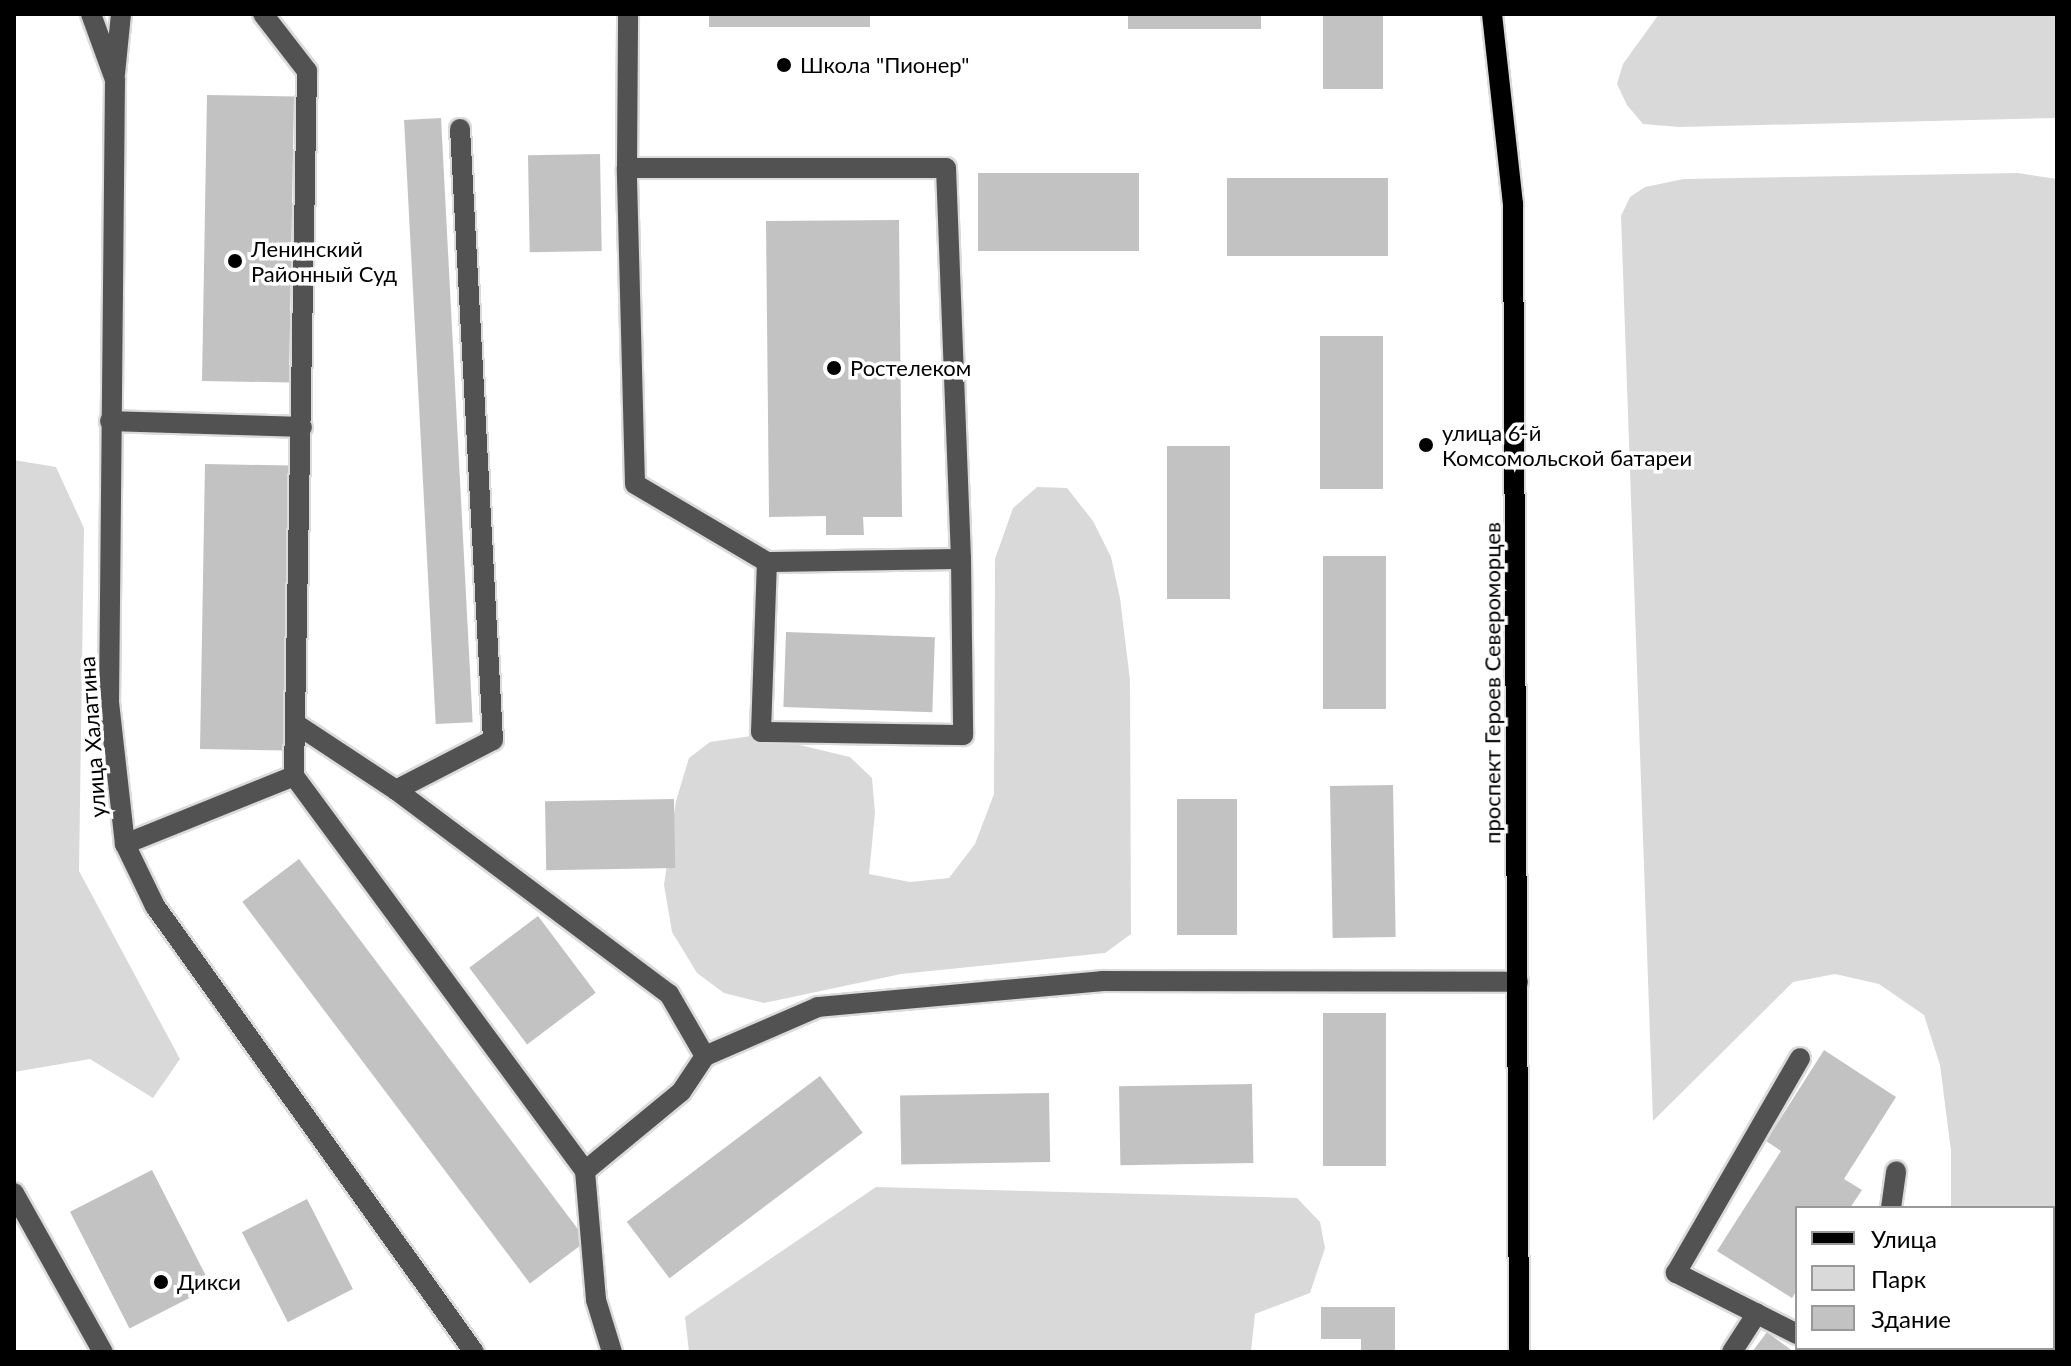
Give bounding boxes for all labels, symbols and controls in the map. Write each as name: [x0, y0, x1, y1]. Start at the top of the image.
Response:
place label: Школа "Пионер": [800, 52, 969, 78]
marker: Школа "Пионер": [775, 56, 793, 74]
place label: Ленинский Районный Суд: [251, 235, 397, 286]
marker: Ленинский Районный Суд: [226, 252, 244, 270]
place label: Ростелеком: [850, 355, 971, 381]
marker: Ростелеком: [825, 359, 843, 377]
place label: улица 6-й Комсомольской батареи: [1442, 419, 1692, 470]
marker: улица 6-й Комсомольской батареи: [1417, 436, 1435, 454]
street label: проспект Героев Североморцев: [1479, 522, 1505, 844]
street label: улица Халатина: [73, 656, 111, 818]
legend: [1795, 1206, 2055, 1350]
text: Улица: [1871, 1224, 1937, 1253]
text: Парк: [1871, 1264, 1926, 1293]
place label: Дикси: [177, 1269, 241, 1295]
marker: Дикси: [152, 1273, 170, 1291]
text: Здание: [1871, 1304, 1951, 1333]

